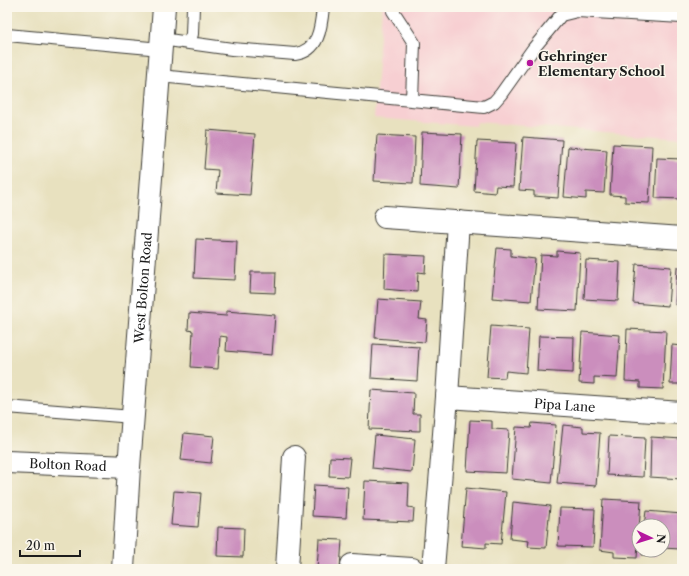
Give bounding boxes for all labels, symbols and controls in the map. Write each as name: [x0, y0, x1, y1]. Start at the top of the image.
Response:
place label: Gehringer Elementary School: [538, 48, 665, 79]
marker: Gehringer Elementary School: [525, 58, 535, 68]
street label: West Bolton Road: [130, 231, 155, 345]
street label: Pipa Lane: [533, 395, 596, 415]
street label: Bolton Road: [29, 455, 107, 474]
north arrow: [631, 518, 671, 558]
scale bar: [20, 532, 80, 558]
text: N: [654, 533, 668, 544]
text: 20 m: [26, 538, 55, 553]

